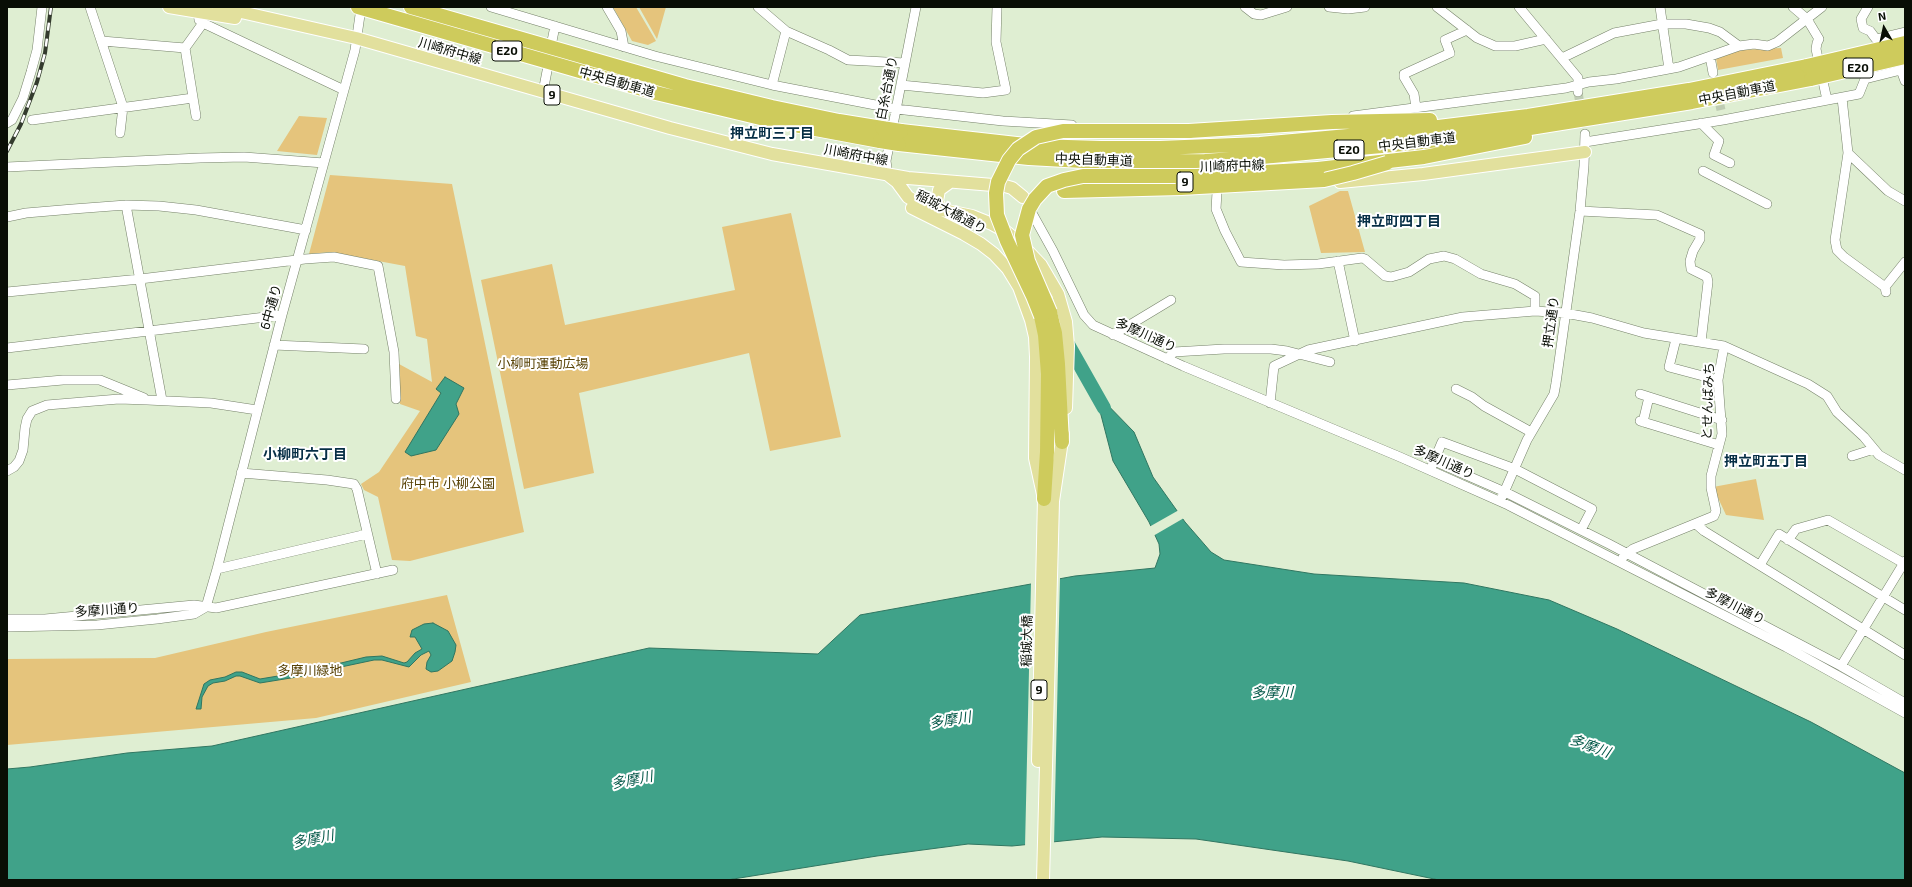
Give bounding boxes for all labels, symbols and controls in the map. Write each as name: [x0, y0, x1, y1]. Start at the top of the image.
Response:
north arrow: [1864, 8, 1904, 48]
text: N: [1877, 9, 1887, 23]
street label: 川崎府中線: [417, 35, 483, 67]
road number: E20: [492, 41, 522, 61]
street label: 白糸台通り: [873, 55, 901, 121]
road number: E20: [1843, 58, 1873, 78]
street label: 中央自動車道: [577, 64, 657, 100]
street label: 中央自動車道: [1697, 78, 1777, 108]
road number: 9: [544, 85, 560, 105]
district label: 押立町三丁目: [730, 125, 814, 141]
street label: 中央自動車道: [1377, 130, 1457, 154]
road number: E20: [1334, 140, 1364, 160]
street label: 川崎府中線: [823, 142, 889, 168]
street label: 中央自動車道: [1055, 151, 1133, 169]
street label: 川崎府中線: [1199, 157, 1265, 175]
road number: 9: [1177, 172, 1193, 192]
street label: 稲城大橋通り: [913, 187, 989, 237]
district label: 押立町四丁目: [1357, 213, 1441, 229]
street label: 6中通り: [257, 283, 285, 331]
street label: 押立通り: [1540, 295, 1562, 349]
street label: 多摩川通り: [1113, 315, 1179, 355]
park label: 小柳町運動広場: [498, 356, 588, 372]
street label: とせんばみち: [1699, 362, 1717, 440]
street label: 多摩川通り: [1411, 442, 1477, 482]
district label: 小柳町六丁目: [263, 446, 347, 462]
district label: 押立町五丁目: [1724, 453, 1808, 469]
park label: 府中市 小柳公園: [401, 476, 495, 492]
street label: 多摩川通り: [1703, 584, 1767, 628]
street label: 多摩川通り: [74, 600, 140, 620]
street label: 稲城大橋: [1019, 615, 1035, 667]
park label: 多摩川緑地: [278, 663, 342, 679]
road number: 9: [1031, 680, 1047, 700]
water label: 多摩川: [1251, 684, 1293, 700]
water label: 多摩川: [928, 708, 972, 732]
water label: 多摩川: [1567, 731, 1613, 761]
water label: 多摩川: [610, 768, 654, 792]
water label: 多摩川: [291, 827, 335, 851]

